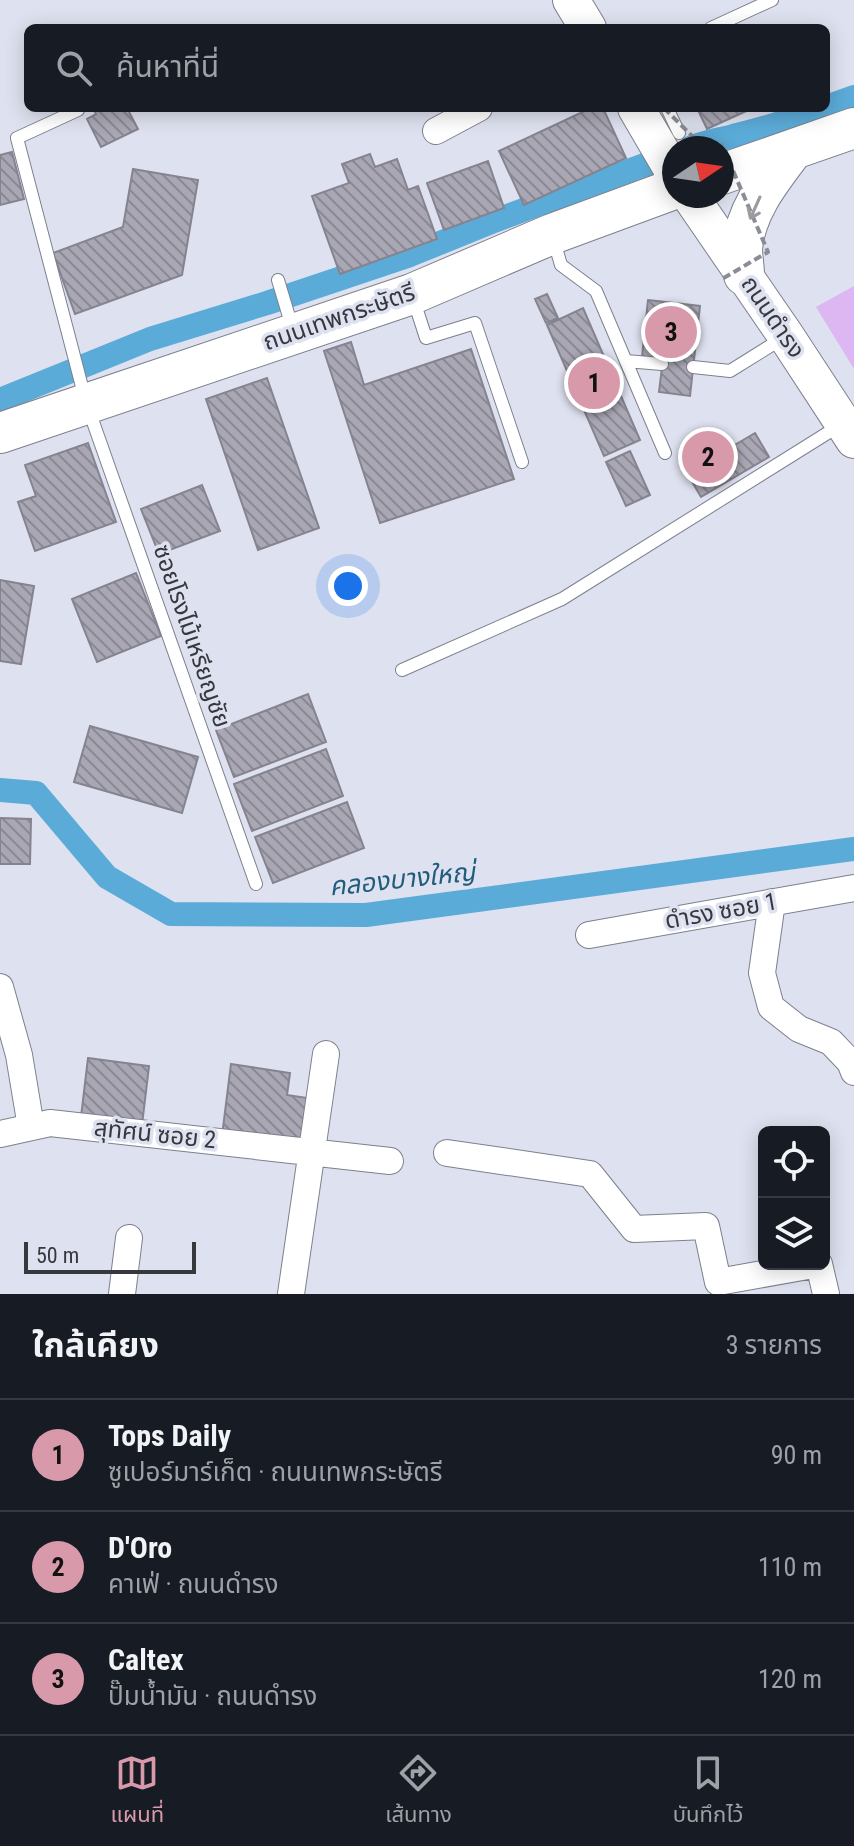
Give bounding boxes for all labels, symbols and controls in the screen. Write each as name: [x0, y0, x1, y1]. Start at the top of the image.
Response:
search box: [24, 24, 830, 112]
icon: search: [52, 46, 96, 90]
text: ค้นหาที่นี่: [116, 49, 219, 84]
north arrow: [662, 136, 734, 208]
one-way arrow: [746, 195, 761, 220]
street label: ถนนดำรง: [735, 271, 811, 363]
street label: ถนนเทพกระษัตรี: [259, 278, 419, 356]
pin: 3: [645, 302, 697, 362]
pin: 1: [568, 353, 620, 413]
pin: 2: [682, 427, 734, 487]
street label: ซอยโรงไม้เหรียญชัย: [148, 541, 236, 731]
your location: [328, 566, 368, 606]
water label: คลองบางใหญ่: [328, 856, 480, 902]
street label: ดำรง ซอย 1: [663, 887, 779, 935]
street label: สุทัศน์ ซอย 2: [93, 1114, 217, 1155]
map controls: [758, 1126, 830, 1270]
button: locate: [758, 1126, 830, 1198]
button: layers: [758, 1198, 830, 1270]
scale bar: [24, 1238, 196, 1274]
text: 50 m: [36, 1243, 79, 1268]
text: ใกล้เคียง: [32, 1325, 159, 1365]
text: 3 รายการ: [726, 1330, 822, 1360]
text: Tops Daily: [108, 1418, 231, 1453]
text: 1: [51, 1440, 65, 1470]
text: 90 m: [771, 1440, 822, 1470]
text: ซูเปอร์มาร์เก็ต · ถนนเทพกระษัตรี: [108, 1457, 443, 1487]
text: D'Oro: [108, 1530, 172, 1565]
text: 2: [51, 1552, 65, 1582]
text: 110 m: [758, 1552, 822, 1582]
text: คาเฟ่ · ถนนดำรง: [108, 1569, 278, 1599]
text: Caltex: [108, 1642, 184, 1677]
text: 3: [51, 1664, 65, 1694]
text: 120 m: [758, 1664, 822, 1694]
text: ปั๊มน้ำมัน · ถนนดำรง: [108, 1681, 317, 1711]
tab: แผนที่: [111, 1751, 164, 1832]
tab: เส้นทาง: [385, 1751, 452, 1832]
tab: บันทึกไว้: [673, 1751, 743, 1832]

